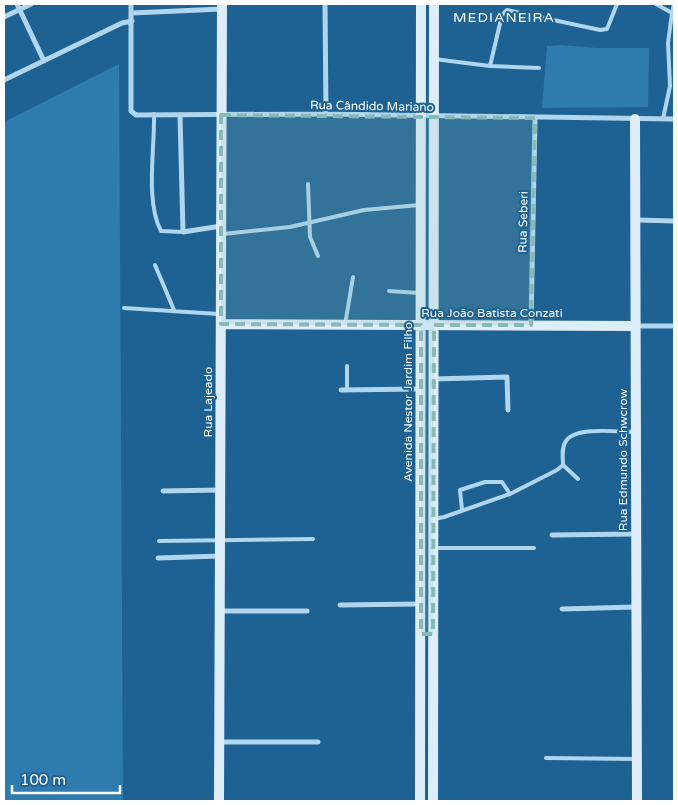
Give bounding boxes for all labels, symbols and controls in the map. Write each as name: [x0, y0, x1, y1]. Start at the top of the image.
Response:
district label: MEDIANEIRA: [453, 9, 555, 26]
street label: Rua Cândido Mariano: [310, 98, 434, 114]
street label: Rua Seberi: [515, 191, 531, 253]
street label: Rua João Batista Conzati: [421, 306, 563, 320]
street label: Avenida Nestor Jardim Filho: [401, 322, 415, 482]
street label: Rua Lajeado: [201, 367, 215, 437]
street label: Rua Edmundo Schwcrow: [616, 388, 630, 531]
scale bar: [12, 762, 120, 794]
text: 100 m: [20, 771, 66, 789]

